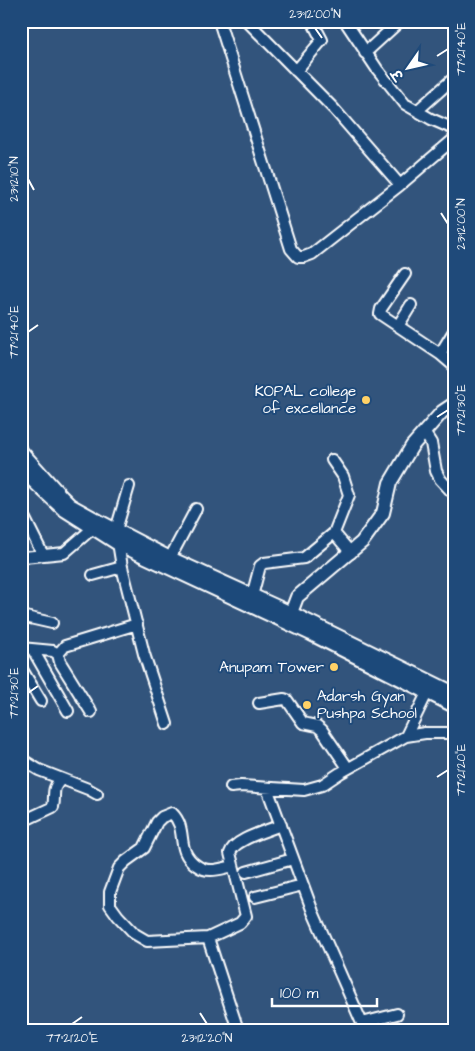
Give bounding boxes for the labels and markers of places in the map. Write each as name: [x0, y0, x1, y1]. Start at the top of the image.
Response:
place label: KOPAL college of excellance: [255, 381, 356, 419]
marker: KOPAL college of excellance: [360, 394, 372, 406]
place label: Anupam Tower: [219, 657, 324, 678]
marker: Anupam Tower: [328, 661, 340, 673]
place label: Adarsh Gyan Pushpa School: [317, 686, 417, 724]
marker: Adarsh Gyan Pushpa School: [301, 699, 313, 711]

